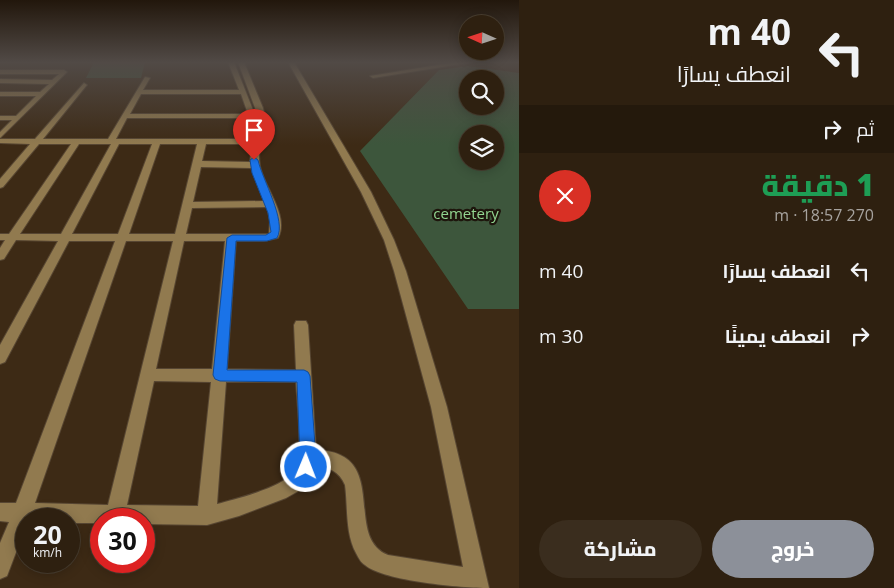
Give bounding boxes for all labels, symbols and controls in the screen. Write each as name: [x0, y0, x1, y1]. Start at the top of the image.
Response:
text: 40 m: [708, 8, 791, 55]
north arrow: [459, 15, 504, 60]
map controls: [459, 15, 504, 170]
icon: left: [809, 20, 874, 85]
text: انعطف يسارًا: [677, 58, 791, 88]
button: search: [459, 70, 504, 115]
pin: [233, 109, 275, 160]
icon: right: [818, 115, 846, 143]
icon: arrive: [240, 116, 268, 144]
text: ثم: [856, 116, 874, 142]
button: layers: [459, 125, 504, 170]
text: 1 دقيقة: [762, 164, 874, 205]
button: close: [539, 170, 591, 222]
park label: cemetery: [433, 203, 499, 223]
text: 270 m · 18:57: [774, 204, 874, 226]
icon: left: [846, 257, 874, 285]
text: 40 m: [539, 258, 583, 284]
text: انعطف يسارًا: [722, 258, 831, 284]
icon: right: [846, 322, 874, 350]
text: 30 m: [539, 323, 583, 349]
text: انعطف يمينًا: [725, 323, 831, 349]
position arrow: [279, 440, 331, 492]
speed limit sign: 30: [90, 508, 155, 573]
text: 20: [33, 517, 62, 551]
button: مشاركة: [539, 520, 702, 578]
button: خروج: [712, 520, 874, 578]
text: km/h: [33, 544, 62, 561]

